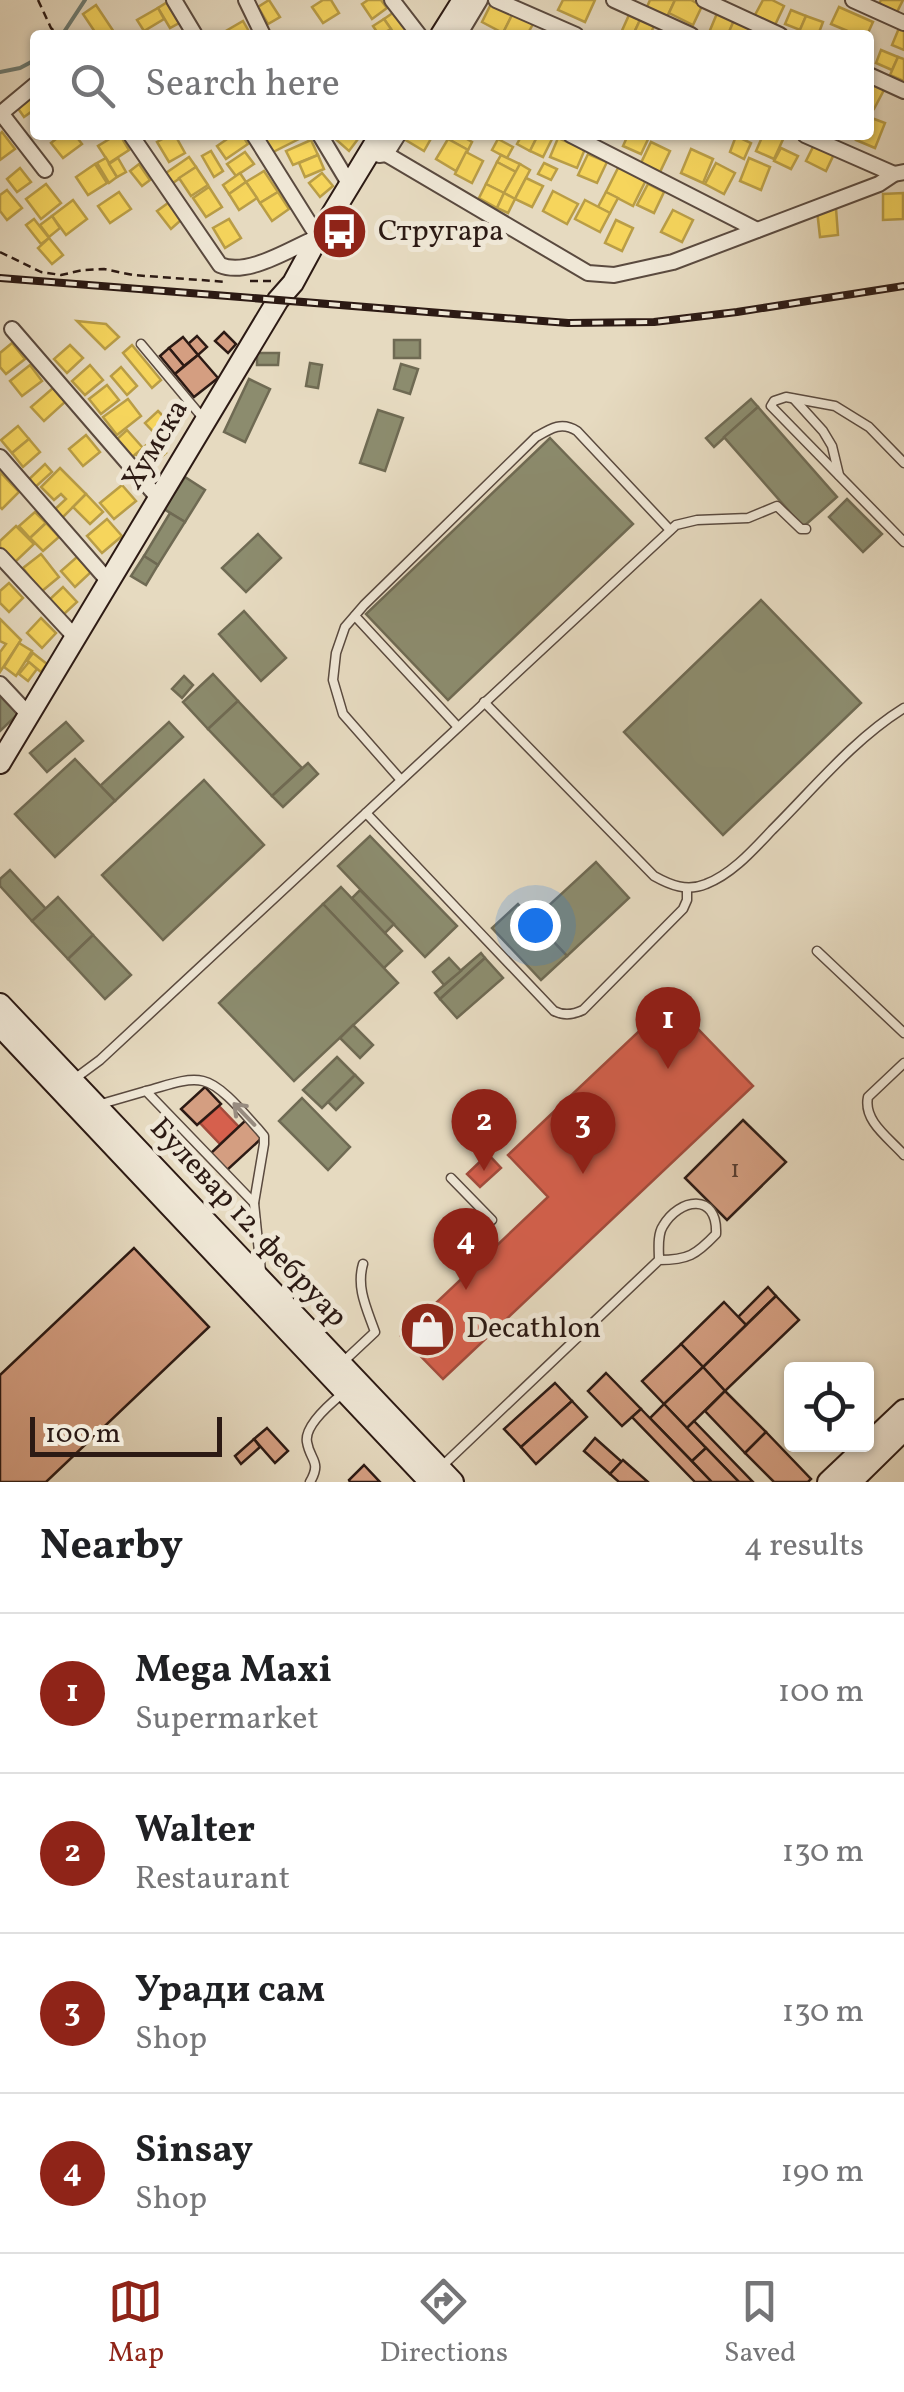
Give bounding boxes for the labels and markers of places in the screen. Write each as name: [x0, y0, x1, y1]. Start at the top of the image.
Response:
bus stop icon: Стругара: [309, 202, 369, 262]
place label: Стругара: [378, 211, 504, 253]
pin: 1: [636, 986, 700, 1069]
pin: 2: [452, 1088, 516, 1171]
pin: 3: [550, 1092, 616, 1174]
pin: 4: [434, 1208, 498, 1290]
shop icon: Decathlon: [397, 1299, 457, 1359]
place label: Decathlon: [466, 1308, 601, 1350]

